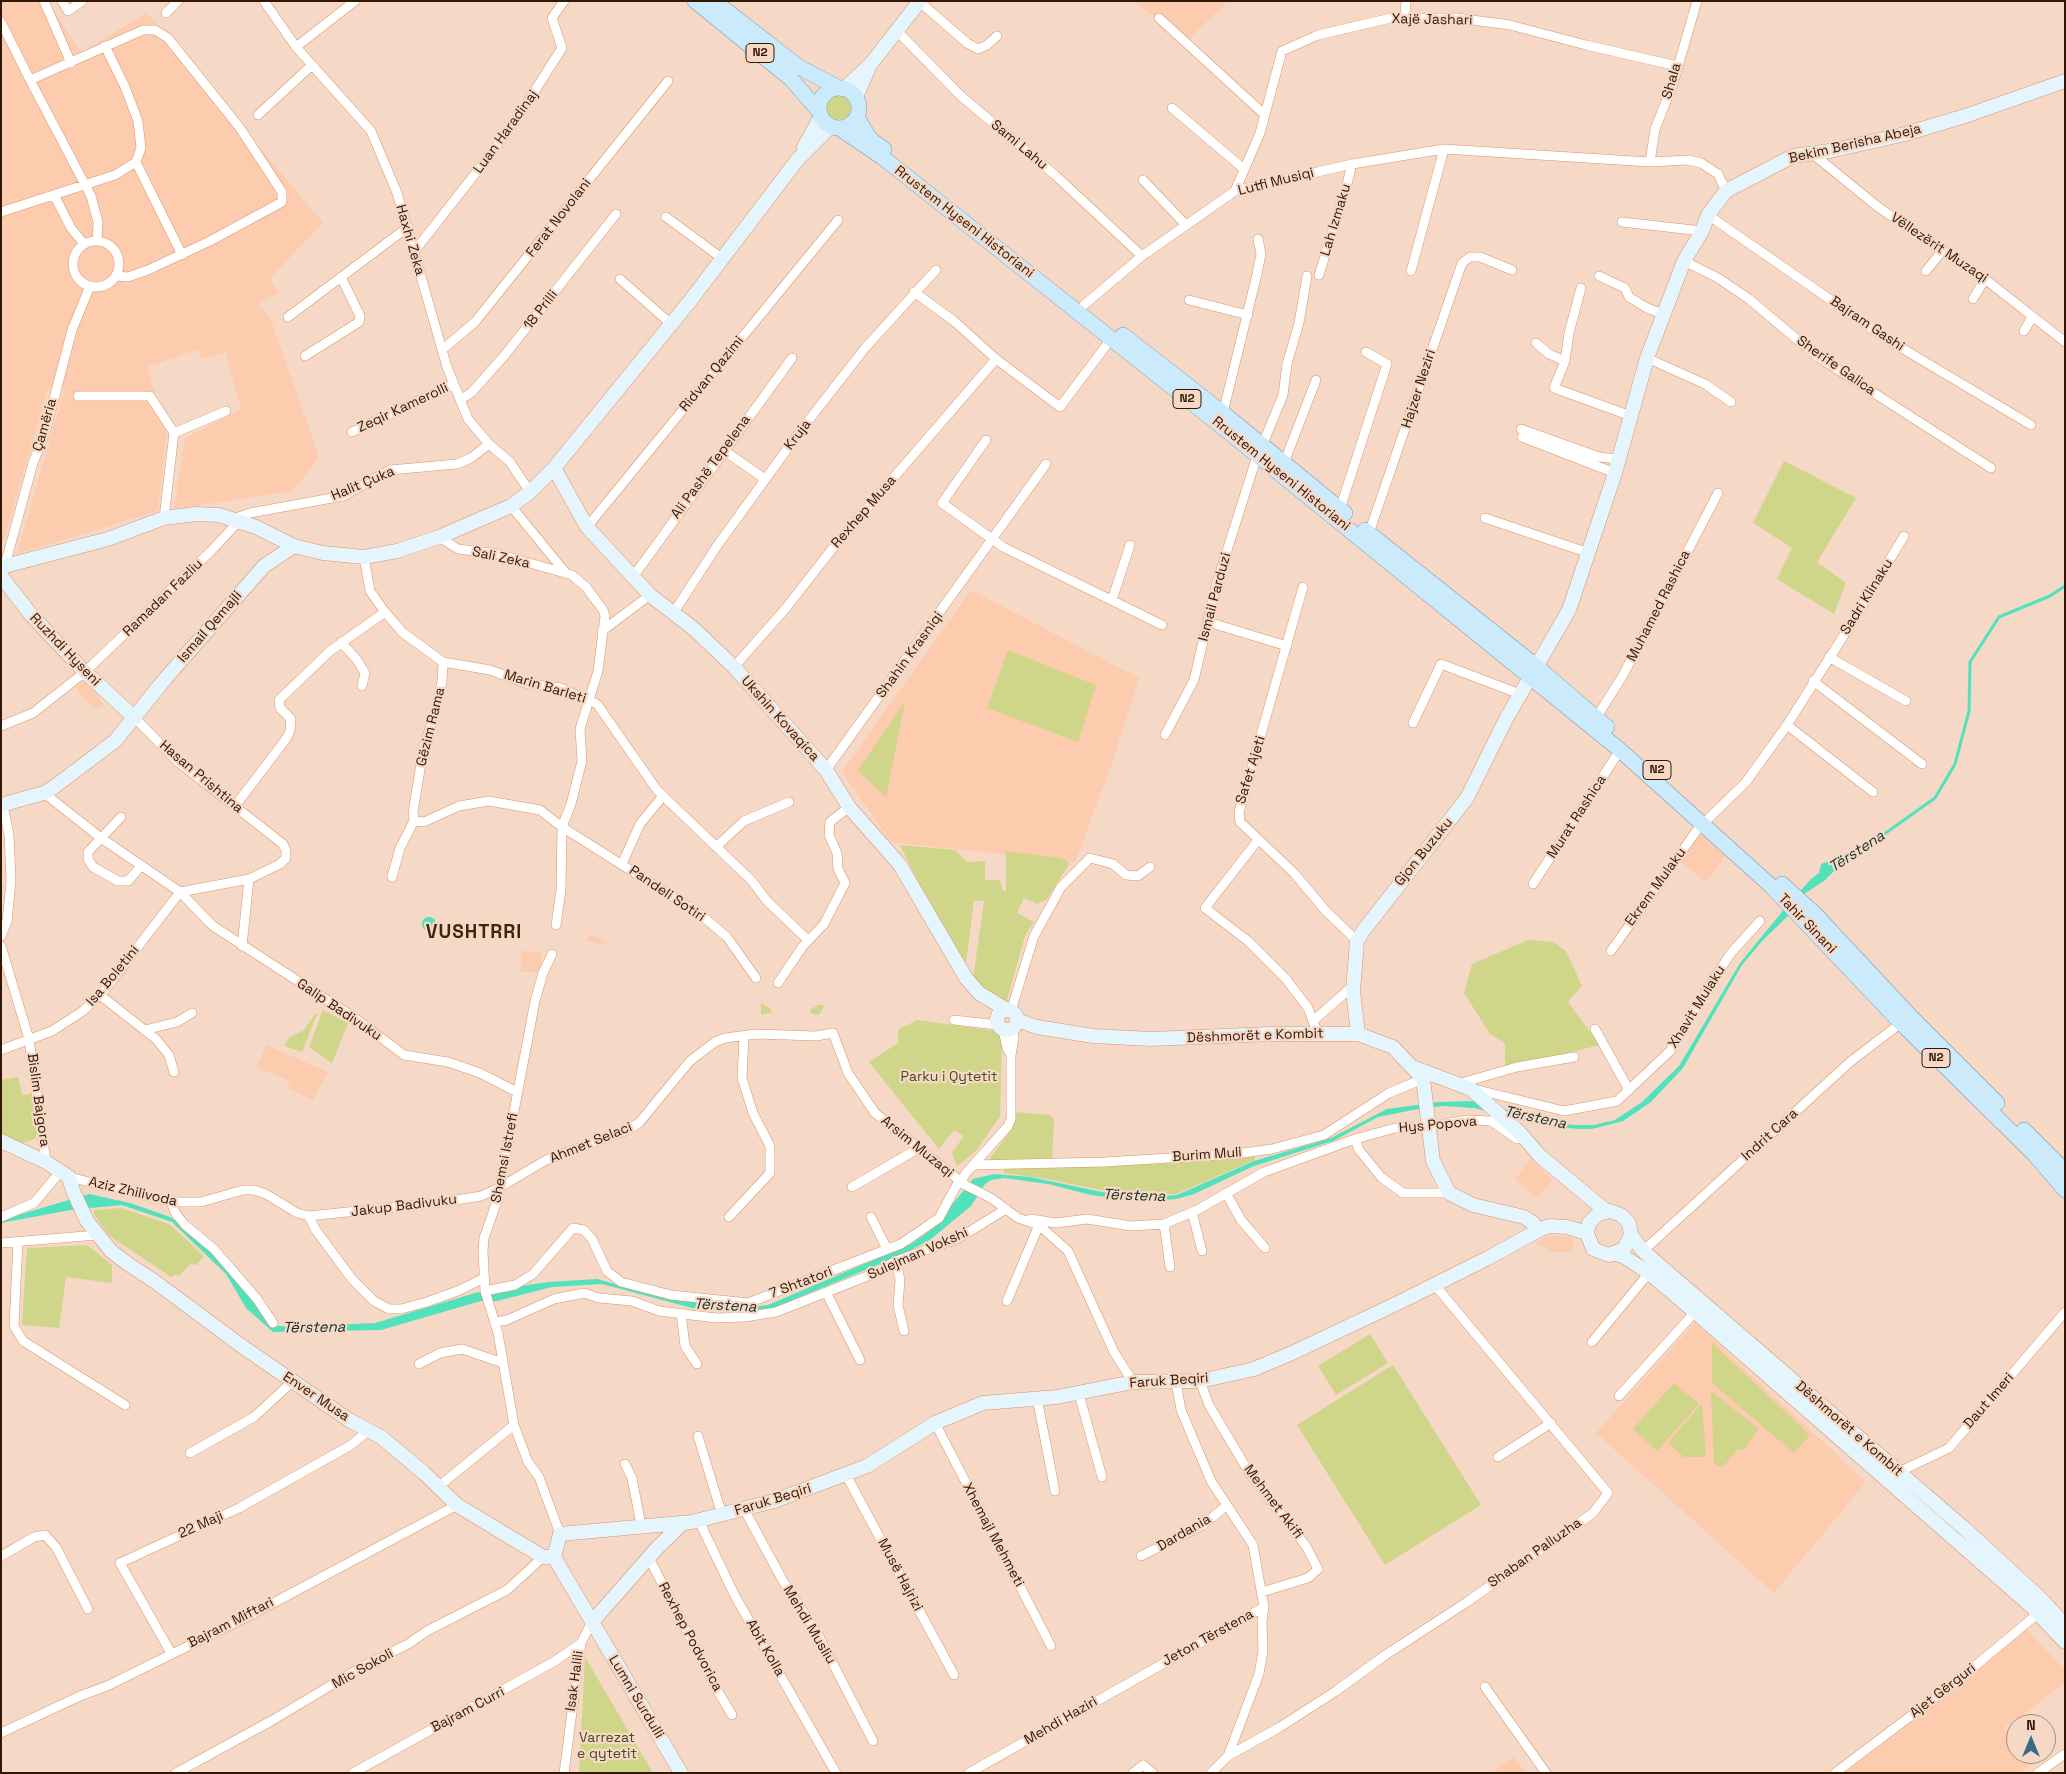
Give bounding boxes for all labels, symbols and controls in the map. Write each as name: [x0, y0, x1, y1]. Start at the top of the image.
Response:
street label: Xajë Jashari: [1391, 11, 1473, 29]
road number: N2: [746, 44, 774, 62]
street label: Shala: [1659, 61, 1685, 101]
street label: Luan Haradinaj: [470, 87, 542, 177]
street label: Sami Lahu: [987, 117, 1051, 173]
street label: Bekim Berisha Abeja: [1787, 121, 1923, 167]
street label: Rrustem Hyseni Historiani: [891, 162, 1037, 282]
street label: Lutfi Musiqi: [1236, 164, 1316, 200]
street label: Ferat Novolani: [523, 175, 595, 261]
street label: Lah Izmaku: [1317, 182, 1355, 258]
street label: Haxhi Zeka: [392, 203, 428, 277]
street label: Vëllezërit Muzaqi: [1887, 209, 1991, 287]
street label: 18 Prilli: [520, 287, 562, 333]
street label: Bajram Gashi: [1827, 293, 1907, 355]
street label: Ridvan Qazimi: [676, 333, 748, 415]
street label: Sherife Galica: [1793, 333, 1879, 399]
street label: Hajzer Neziri: [1398, 348, 1440, 430]
street label: Zeqir Kamerolli: [355, 380, 451, 436]
road number: N2: [1173, 389, 1201, 408]
street label: Çamëria: [29, 397, 61, 453]
street label: Ali Pashë Tepelena: [668, 412, 754, 522]
street label: Rrustem Hyseni Historiani: [1209, 413, 1353, 535]
street label: Kruja: [781, 416, 815, 454]
street label: Halit Çuka: [329, 463, 397, 505]
street label: Rexhep Musa: [828, 472, 900, 552]
street label: Sali Zeka: [471, 544, 531, 572]
street label: Muhamed Rashica: [1624, 547, 1694, 665]
street label: Ismail Parduzi: [1195, 551, 1235, 643]
street label: Ramadan Fazliu: [120, 556, 206, 640]
street label: Sadri Klinaku: [1837, 556, 1897, 638]
street label: Ismail Qemajli: [174, 588, 246, 666]
street label: Shahin Krasniqi: [873, 608, 947, 702]
street label: Ruzhdi Hyseni: [26, 610, 104, 690]
street label: Marin Barleti: [502, 667, 588, 707]
street label: Ukshin Kovaqica: [737, 673, 823, 765]
street label: Gëzim Rama: [413, 686, 449, 768]
street label: Safet Ajeti: [1233, 734, 1269, 806]
street label: Hasan Prishtina: [156, 737, 246, 817]
road number: N2: [1643, 760, 1671, 780]
street label: Murat Rashica: [1544, 772, 1610, 862]
street label: Gjon Buzuku: [1391, 814, 1457, 890]
water label: Tërstena: [1826, 827, 1888, 877]
street label: Ekrem Mulaku: [1622, 845, 1690, 929]
street label: Pandeli Sotiri: [626, 862, 708, 926]
street label: Tahir Sinani: [1774, 891, 1840, 957]
district label: VUSHTRRI: [425, 922, 523, 944]
street label: Isa Boletini: [83, 942, 143, 1010]
street label: Xhavit Mulaku: [1665, 962, 1729, 1052]
street label: Galip Badivuku: [293, 975, 385, 1045]
street label: Dëshmorët e Kombit: [1186, 1025, 1324, 1047]
road number: N2: [1922, 1048, 1950, 1068]
street label: Bislim Bajgora: [23, 1052, 53, 1148]
park label: Parku i Qytetit: [901, 1069, 997, 1085]
water label: Tërstena: [1502, 1103, 1568, 1133]
street label: Indrit Cara: [1738, 1105, 1802, 1165]
street label: Shemsi Istrefi: [488, 1112, 522, 1204]
street label: Arsim Muzaqi: [877, 1113, 957, 1181]
street label: Hys Popova: [1398, 1113, 1478, 1137]
street label: Ahmet Selaci: [547, 1119, 635, 1167]
street label: Burim Muli: [1172, 1144, 1242, 1166]
street label: Aziz Zhilivoda: [87, 1174, 179, 1210]
water label: Tërstena: [1102, 1186, 1166, 1206]
street label: Jakup Badivuku: [350, 1191, 458, 1221]
street label: Sulejman Vokshi: [865, 1224, 971, 1284]
street label: 7 Shtatori: [767, 1263, 835, 1303]
water label: Tërstena: [693, 1295, 757, 1317]
water label: Tërstena: [282, 1318, 346, 1338]
street label: Enver Musa: [279, 1369, 353, 1425]
street label: Faruk Beqiri: [1129, 1370, 1209, 1392]
street label: Daut Imeri: [1960, 1370, 2018, 1432]
street label: Dëshmorët e Kombit: [1792, 1378, 1906, 1480]
street label: Mehmet Akifi: [1240, 1462, 1306, 1542]
street label: Faruk Beqiri: [733, 1480, 813, 1520]
street label: Xhemajl Mehmeti: [959, 1480, 1027, 1590]
street label: 22 Maji: [176, 1508, 226, 1542]
street label: Dardania: [1154, 1511, 1214, 1555]
street label: Shaban Palluzha: [1485, 1515, 1585, 1591]
street label: Musë Hajrizi: [874, 1536, 926, 1614]
street label: Rexhep Podvorica: [654, 1579, 726, 1695]
street label: Mehdi Musliu: [779, 1583, 839, 1667]
street label: Bajram Miftari: [185, 1594, 277, 1652]
street label: Jeton Tërstena: [1160, 1606, 1256, 1670]
street label: Abit Kolla: [742, 1616, 788, 1680]
street label: Mic Sokoli: [329, 1645, 397, 1693]
street label: Isak Halili: [562, 1650, 588, 1712]
street label: Lumni Surdulli: [605, 1652, 667, 1742]
street label: Ajet Gërguri: [1907, 1660, 1979, 1722]
street label: Bajram Curri: [428, 1684, 508, 1736]
street label: Mehdi Haziri: [1021, 1693, 1101, 1749]
north arrow: [2006, 1714, 2056, 1764]
text: N: [2026, 1716, 2036, 1734]
park label: Varrezat e qytetit: [577, 1730, 637, 1762]

